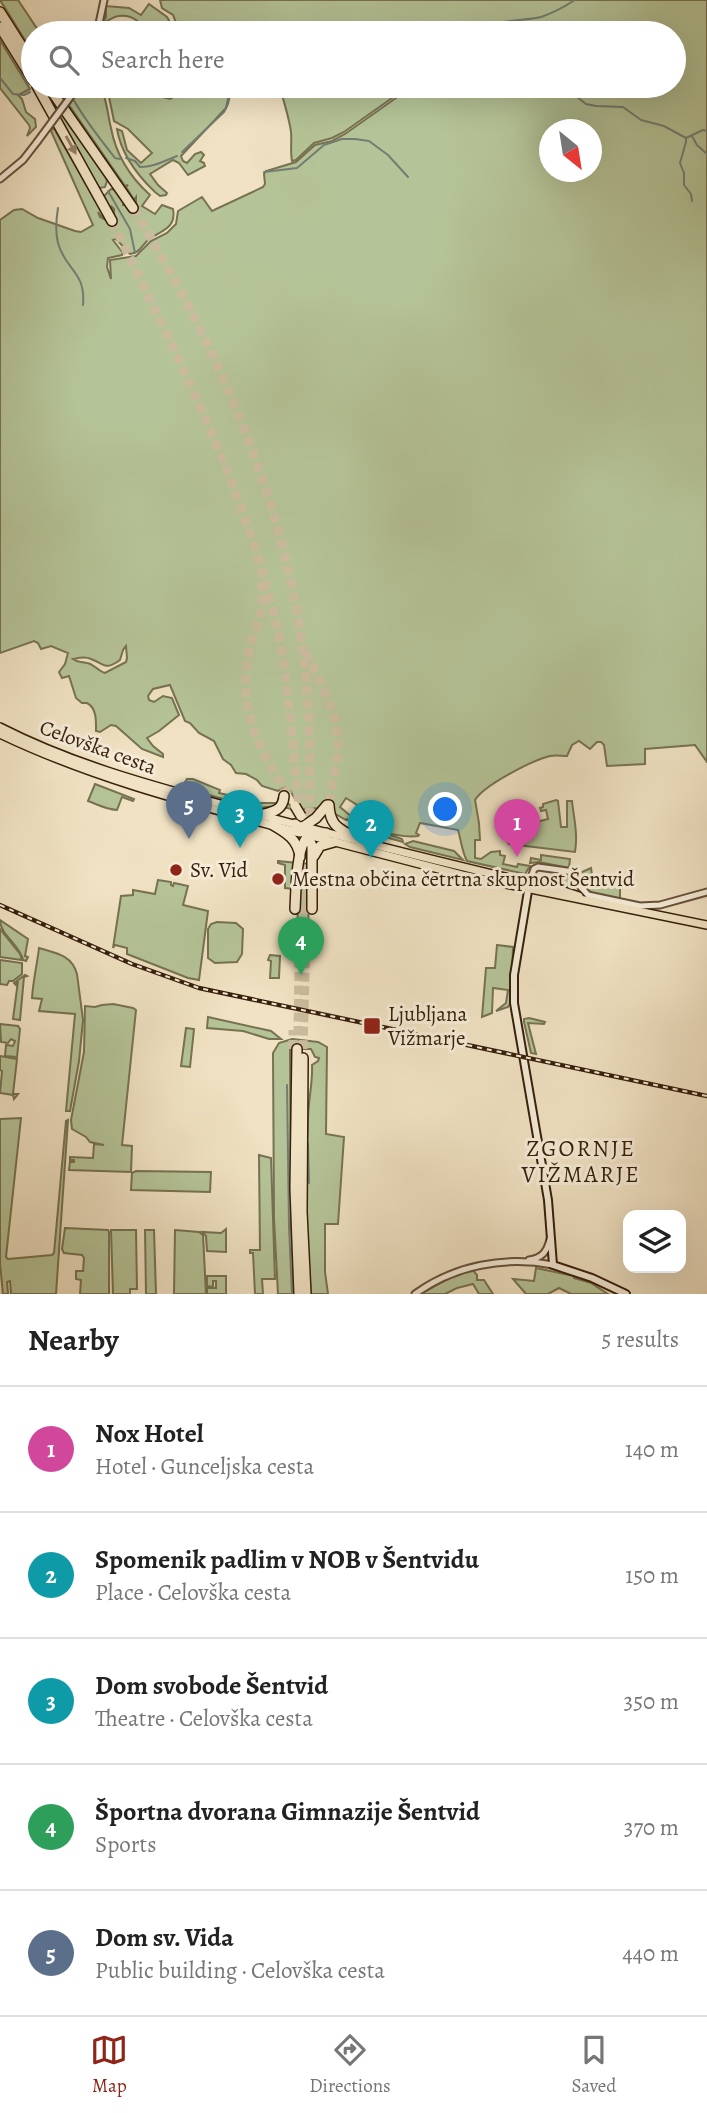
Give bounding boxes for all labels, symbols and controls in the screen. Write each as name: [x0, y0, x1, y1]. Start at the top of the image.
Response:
search box: [21, 21, 686, 98]
icon: search: [45, 41, 83, 79]
text: Search here: [101, 42, 225, 77]
north arrow: [539, 119, 602, 182]
one-way arrow: [65, 135, 77, 154]
street label: Celovška cesta: [36, 713, 160, 781]
pin: 5: [166, 781, 212, 839]
pin: 3: [217, 790, 263, 848]
your location: [428, 792, 462, 826]
pin: 1: [494, 799, 540, 857]
pin: 2: [348, 800, 394, 858]
place label: Sv. Vid: [190, 856, 249, 884]
marker: Sv. Vid: [168, 862, 184, 878]
place label: Mestna občina četrtna skupnost Šentvid: [292, 865, 635, 893]
marker: Mestna občina četrtna skupnost Šentvid: [270, 871, 286, 887]
pin: 4: [278, 917, 324, 975]
place label: Ljubljana Vižmarje: [387, 1000, 468, 1052]
marker: Ljubljana Vižmarje: [362, 1016, 382, 1036]
district label: ZGORNJE VIŽMARJE: [520, 1133, 641, 1190]
map controls: [623, 1210, 686, 1273]
button: layers: [623, 1210, 686, 1273]
text: Nearby: [28, 1320, 119, 1360]
text: 5 results: [602, 1324, 679, 1355]
text: Nox Hotel: [95, 1416, 204, 1451]
text: 1: [47, 1434, 55, 1465]
text: 140 m: [625, 1434, 679, 1465]
text: Hotel · Gunceljska cesta: [95, 1451, 314, 1482]
text: Spomenik padlim v NOB v Šentvidu: [95, 1542, 479, 1577]
text: 2: [45, 1560, 57, 1591]
text: 150 m: [625, 1560, 679, 1591]
text: Place · Celovška cesta: [95, 1577, 291, 1608]
text: Dom svobode Šentvid: [95, 1668, 328, 1703]
text: 3: [46, 1686, 56, 1717]
text: 350 m: [624, 1686, 679, 1717]
text: Theatre · Celovška cesta: [95, 1703, 313, 1734]
text: Športna dvorana Gimnazije Šentvid: [95, 1794, 480, 1829]
text: 4: [46, 1812, 56, 1843]
text: 370 m: [624, 1812, 679, 1843]
text: Sports: [95, 1829, 156, 1860]
text: Dom sv. Vida: [95, 1920, 234, 1955]
text: 5: [46, 1938, 56, 1969]
text: 440 m: [622, 1938, 679, 1969]
text: Public building · Celovška cesta: [95, 1955, 385, 1986]
tab: Map: [90, 2031, 128, 2099]
tab: Directions: [309, 2031, 391, 2099]
tab: Saved: [572, 2031, 617, 2099]

